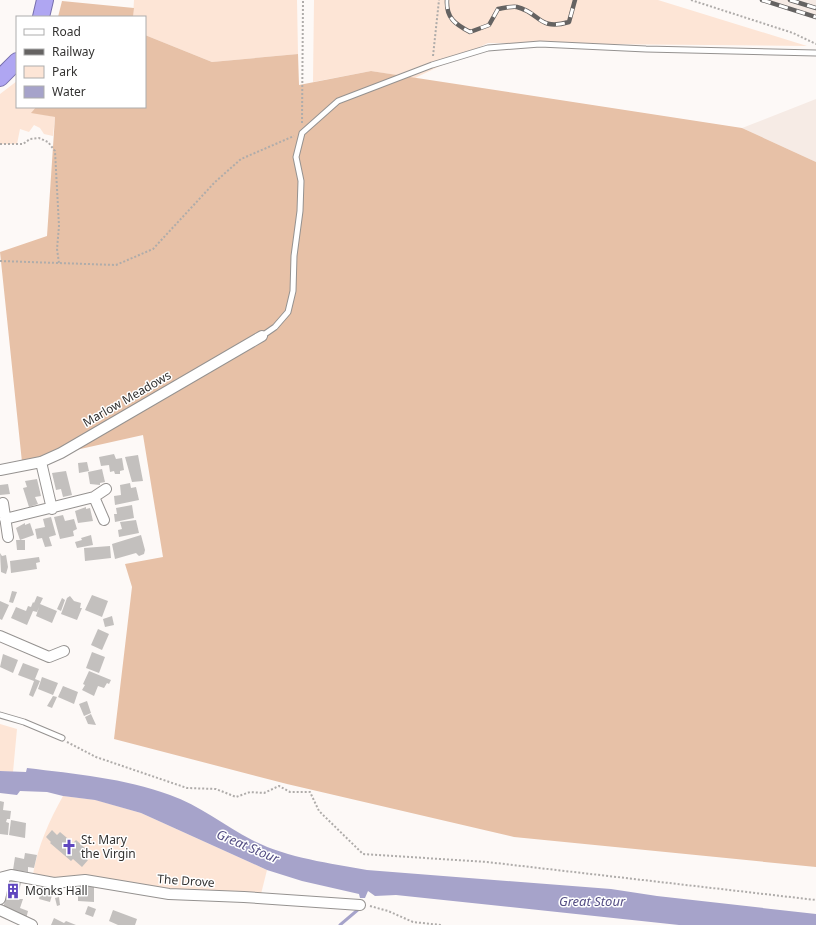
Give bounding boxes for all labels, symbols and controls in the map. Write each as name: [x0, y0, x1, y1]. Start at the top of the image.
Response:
legend: [16, 16, 146, 108]
text: Road: [52, 23, 81, 40]
text: Railway: [52, 43, 96, 60]
text: Park: [52, 63, 78, 80]
text: Water: [52, 83, 86, 100]
street label: Marlow Meadows: [80, 366, 174, 431]
water label: Great Stour: [214, 825, 283, 868]
place label: St. Mary the Virgin: [81, 831, 136, 862]
church icon: St. Mary the Virgin: [60, 838, 78, 856]
street label: The Drove: [157, 870, 215, 891]
building icon: Monks Hall: [4, 882, 22, 900]
place label: Monks Hall: [25, 882, 88, 899]
water label: Great Stour: [559, 892, 626, 910]

